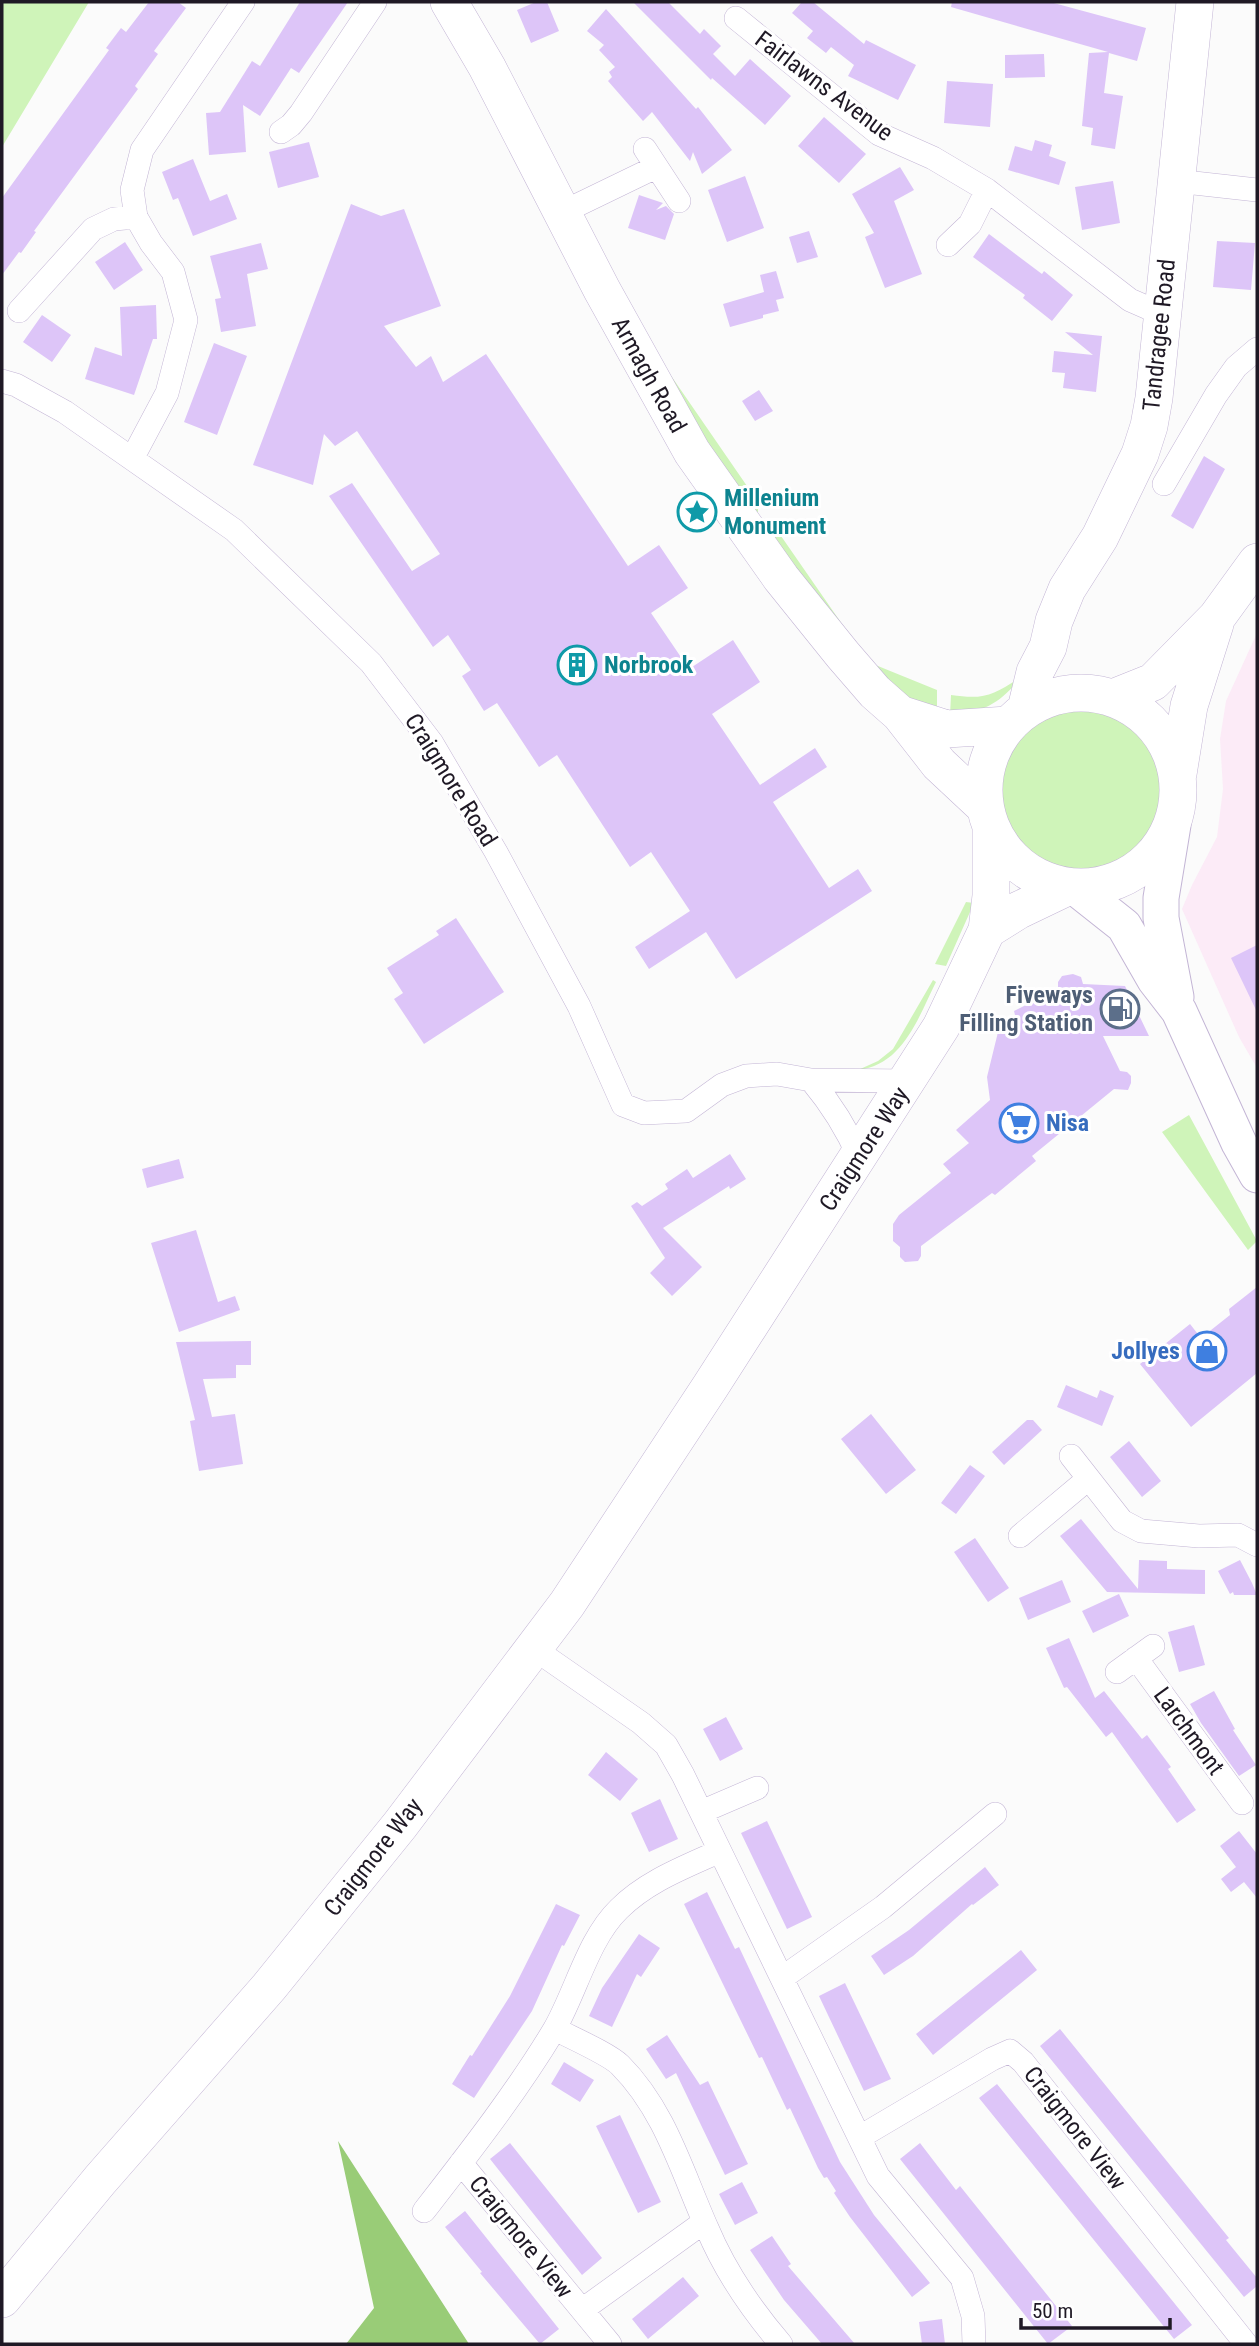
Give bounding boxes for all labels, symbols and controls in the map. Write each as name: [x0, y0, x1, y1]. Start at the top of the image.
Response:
street label: Fairlawns Avenue: [750, 25, 898, 147]
street label: Tandragee Road: [1137, 258, 1181, 412]
street label: Armagh Road: [606, 312, 692, 438]
place label: Millenium Monument: [724, 484, 826, 540]
place icon: Millenium Monument: [676, 491, 718, 533]
building icon: Norbrook: [556, 644, 598, 686]
place label: Norbrook: [604, 651, 694, 679]
street label: Craigmore Road: [399, 708, 503, 852]
place label: Fiveways Filling Station: [959, 981, 1093, 1037]
fuel station icon: Fiveways Filling Station: [1099, 988, 1141, 1030]
street label: Craigmore Way: [813, 1082, 915, 1216]
supermarket icon: Nisa: [998, 1102, 1040, 1144]
place label: Nisa: [1046, 1109, 1089, 1137]
shop icon: Jollyes: [1186, 1330, 1228, 1372]
place label: Jollyes: [1111, 1337, 1180, 1365]
street label: Larchmont: [1148, 1682, 1230, 1780]
street label: Craigmore Way: [318, 1792, 428, 1922]
street label: Craigmore View: [1018, 2061, 1132, 2195]
street label: Craigmore View: [463, 2170, 579, 2304]
scale bar: [1021, 2286, 1170, 2330]
text: 50 m: [1032, 2299, 1073, 2323]

